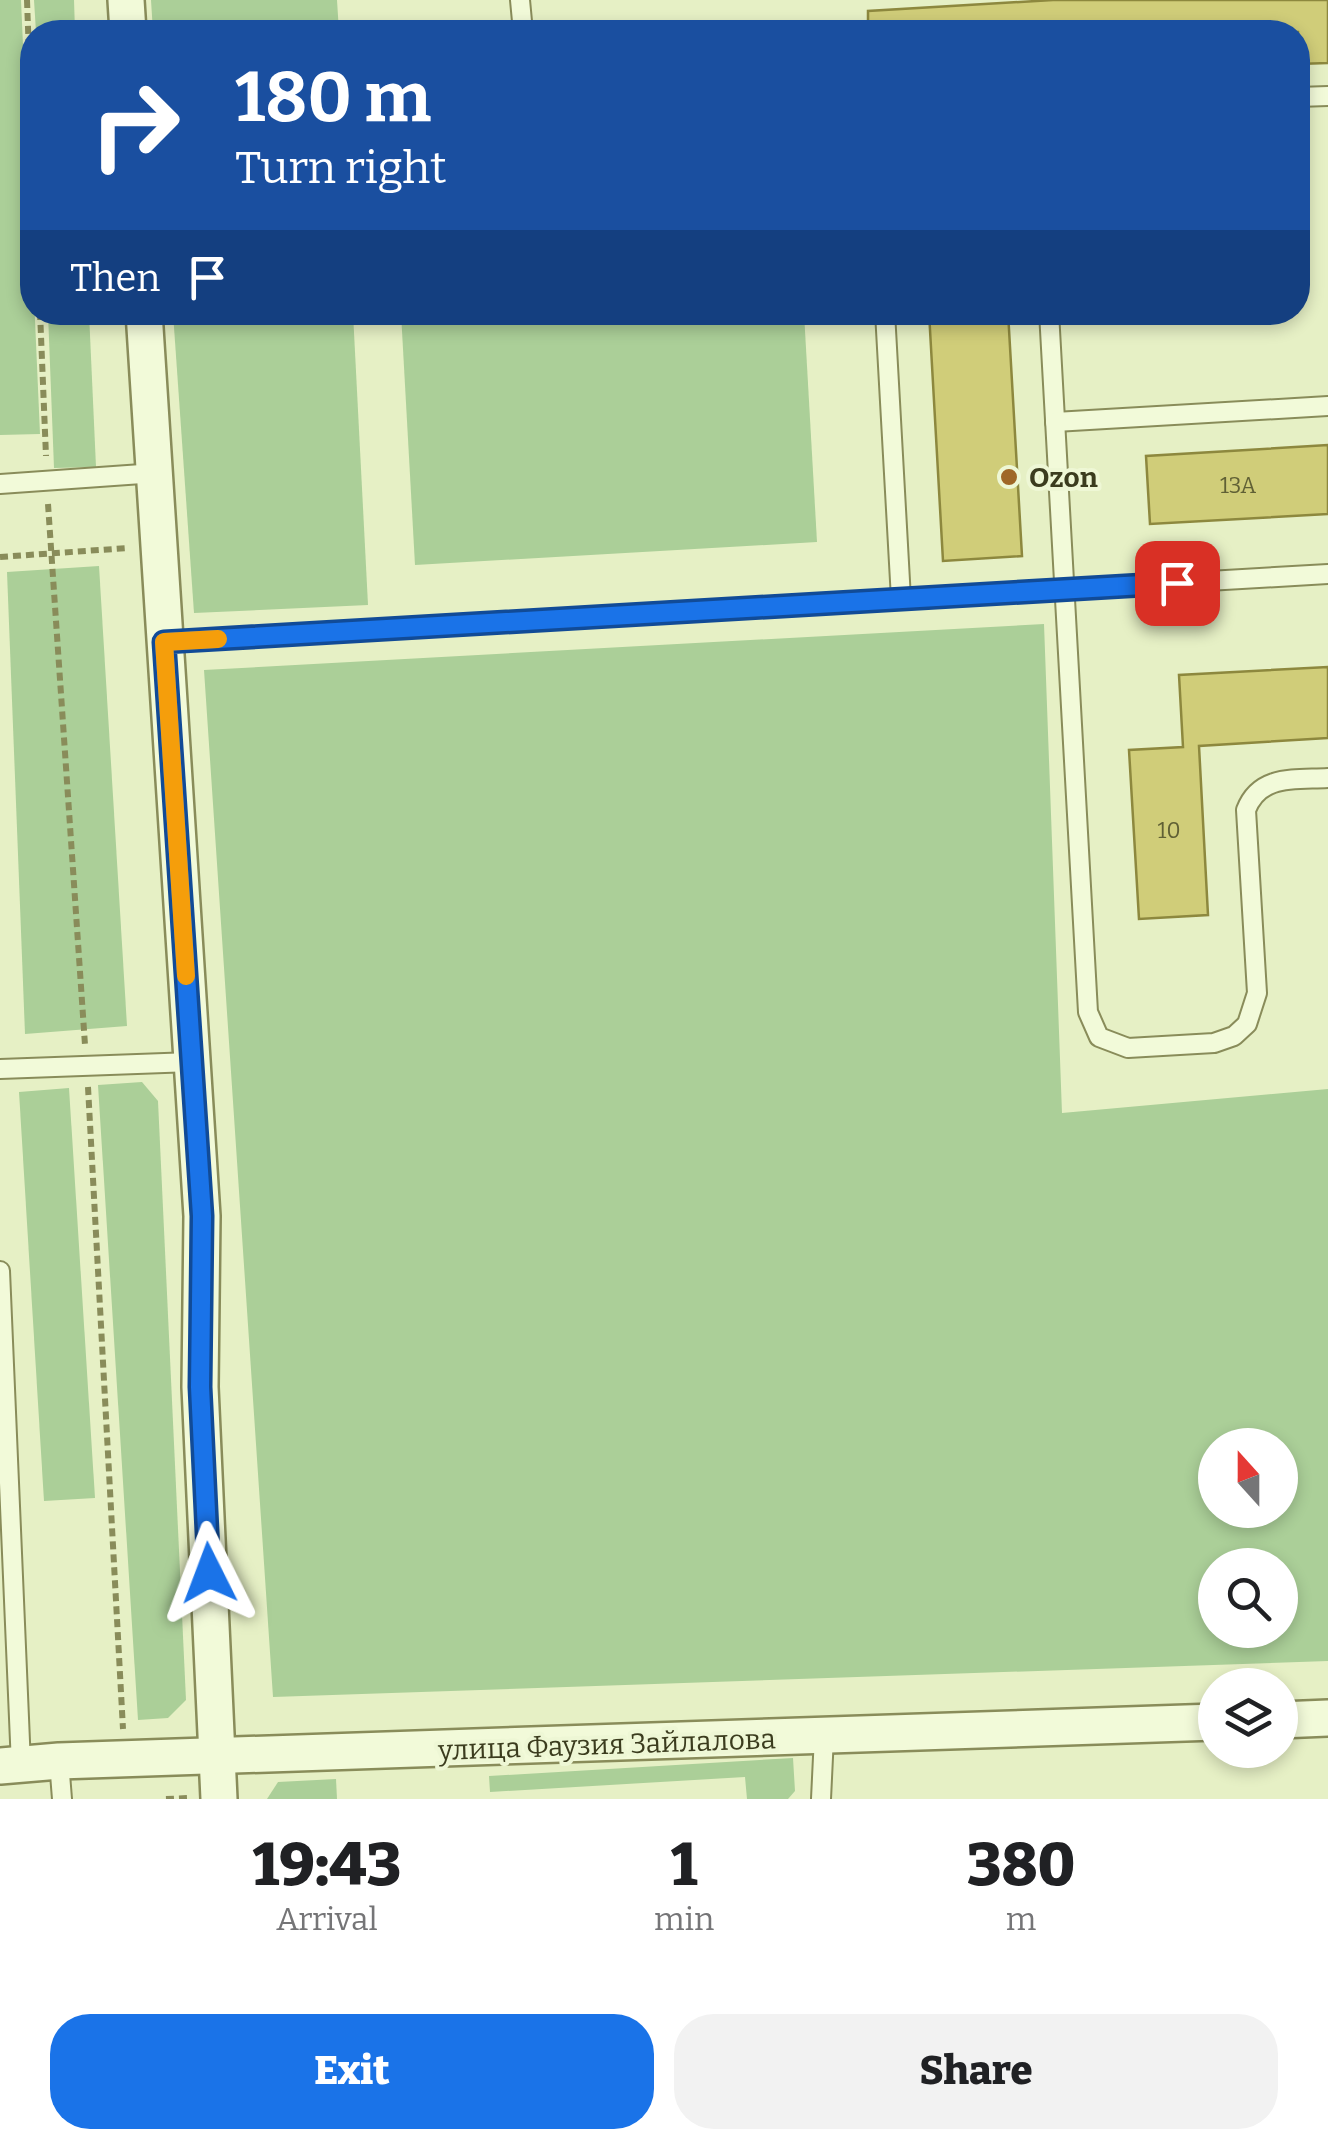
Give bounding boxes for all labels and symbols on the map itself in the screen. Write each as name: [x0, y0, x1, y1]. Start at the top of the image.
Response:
place label: Ozon: [1029, 461, 1098, 494]
marker: Ozon: [998, 466, 1020, 488]
house number: 13А: [1220, 472, 1256, 499]
pin: [1135, 541, 1220, 626]
house number: 10: [1157, 817, 1181, 844]
north arrow: [1198, 1428, 1298, 1528]
position arrow: [157, 1521, 261, 1625]
street label: улица Фаузия Зайлалова: [437, 1722, 776, 1767]

